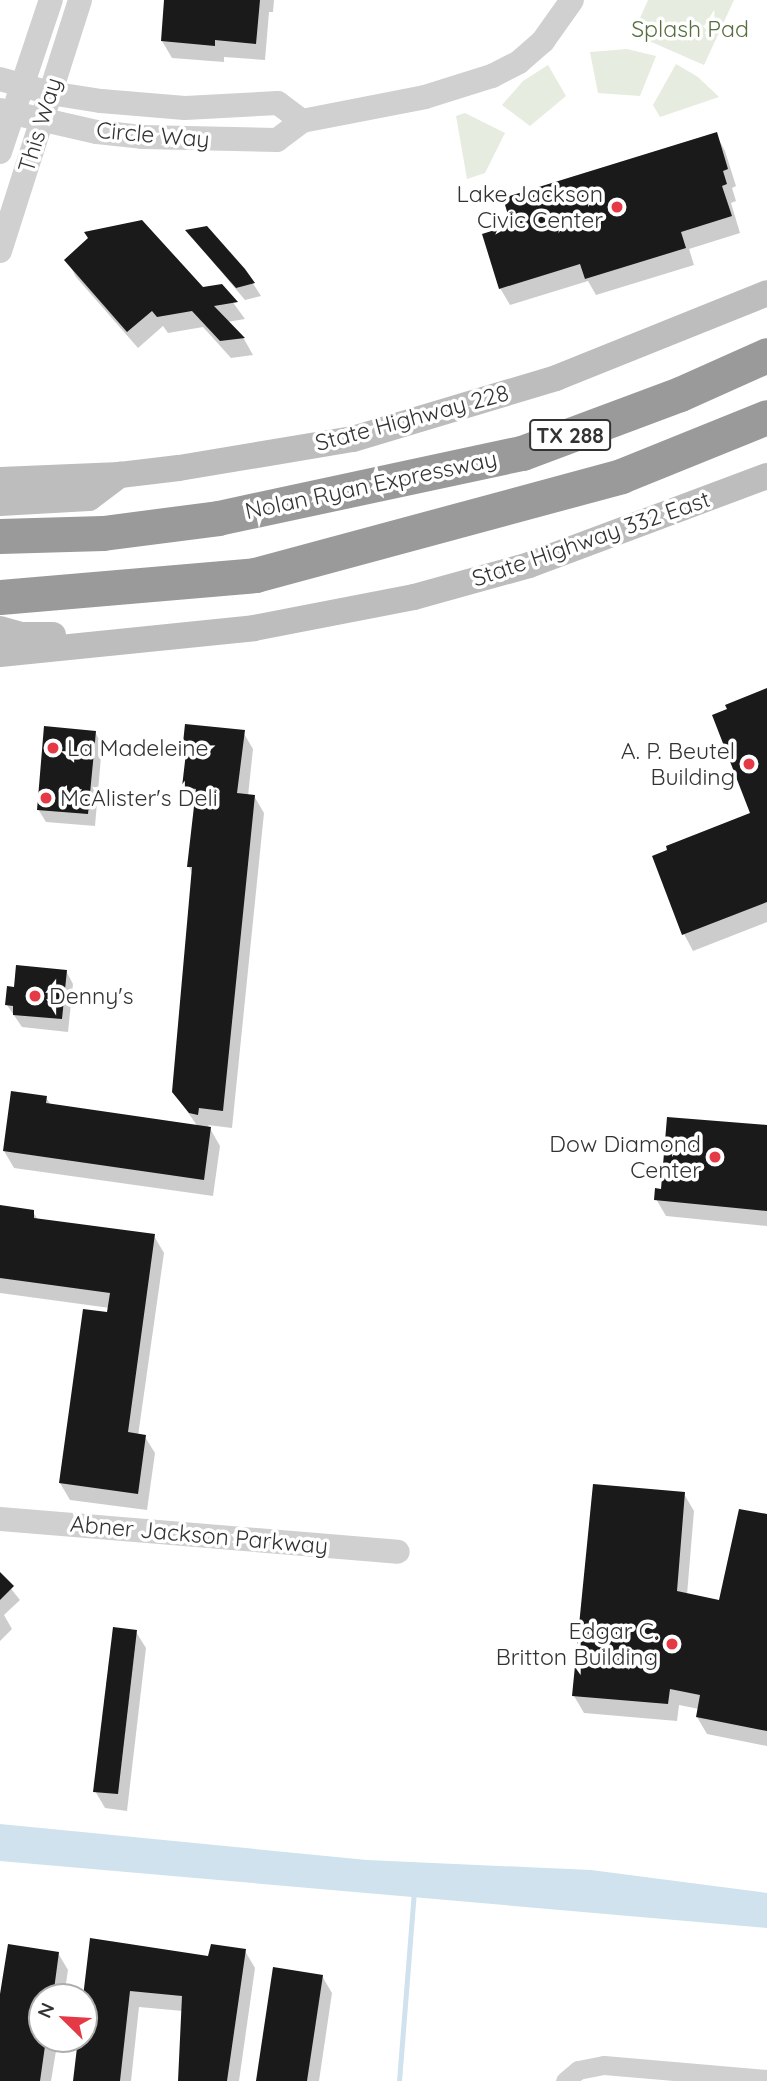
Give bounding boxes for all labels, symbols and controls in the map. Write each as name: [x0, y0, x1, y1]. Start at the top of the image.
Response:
park label: Splash Pad: [631, 15, 749, 43]
street label: This Way: [12, 74, 68, 176]
street label: Circle Way: [95, 116, 211, 154]
place label: Lake Jackson Civic Center: [457, 180, 603, 234]
marker: Lake Jackson Civic Center: [609, 199, 625, 215]
street label: State Highway 228: [312, 379, 512, 457]
road number: TX 288: [528, 418, 612, 452]
street label: Nolan Ryan Expressway: [243, 445, 499, 525]
street label: State Highway 332 East: [468, 485, 714, 593]
place label: La Madeleine: [67, 734, 209, 762]
place label: A. P. Beutel Building: [621, 737, 735, 791]
marker: La Madeleine: [45, 740, 61, 756]
marker: A. P. Beutel Building: [741, 756, 757, 772]
place label: McAlister's Deli: [60, 784, 218, 812]
marker: McAlister's Deli: [38, 790, 54, 806]
place label: Denny's: [49, 982, 133, 1010]
marker: Denny's: [27, 988, 43, 1004]
place label: Dow Diamond Center: [549, 1130, 701, 1184]
marker: Dow Diamond Center: [707, 1149, 723, 1165]
street label: Abner Jackson Parkway: [69, 1510, 329, 1560]
place label: Edgar C. Britton Building: [496, 1617, 658, 1671]
marker: Edgar C. Britton Building: [664, 1636, 680, 1652]
north arrow: [28, 1983, 98, 2053]
text: N: [32, 1999, 59, 2022]

